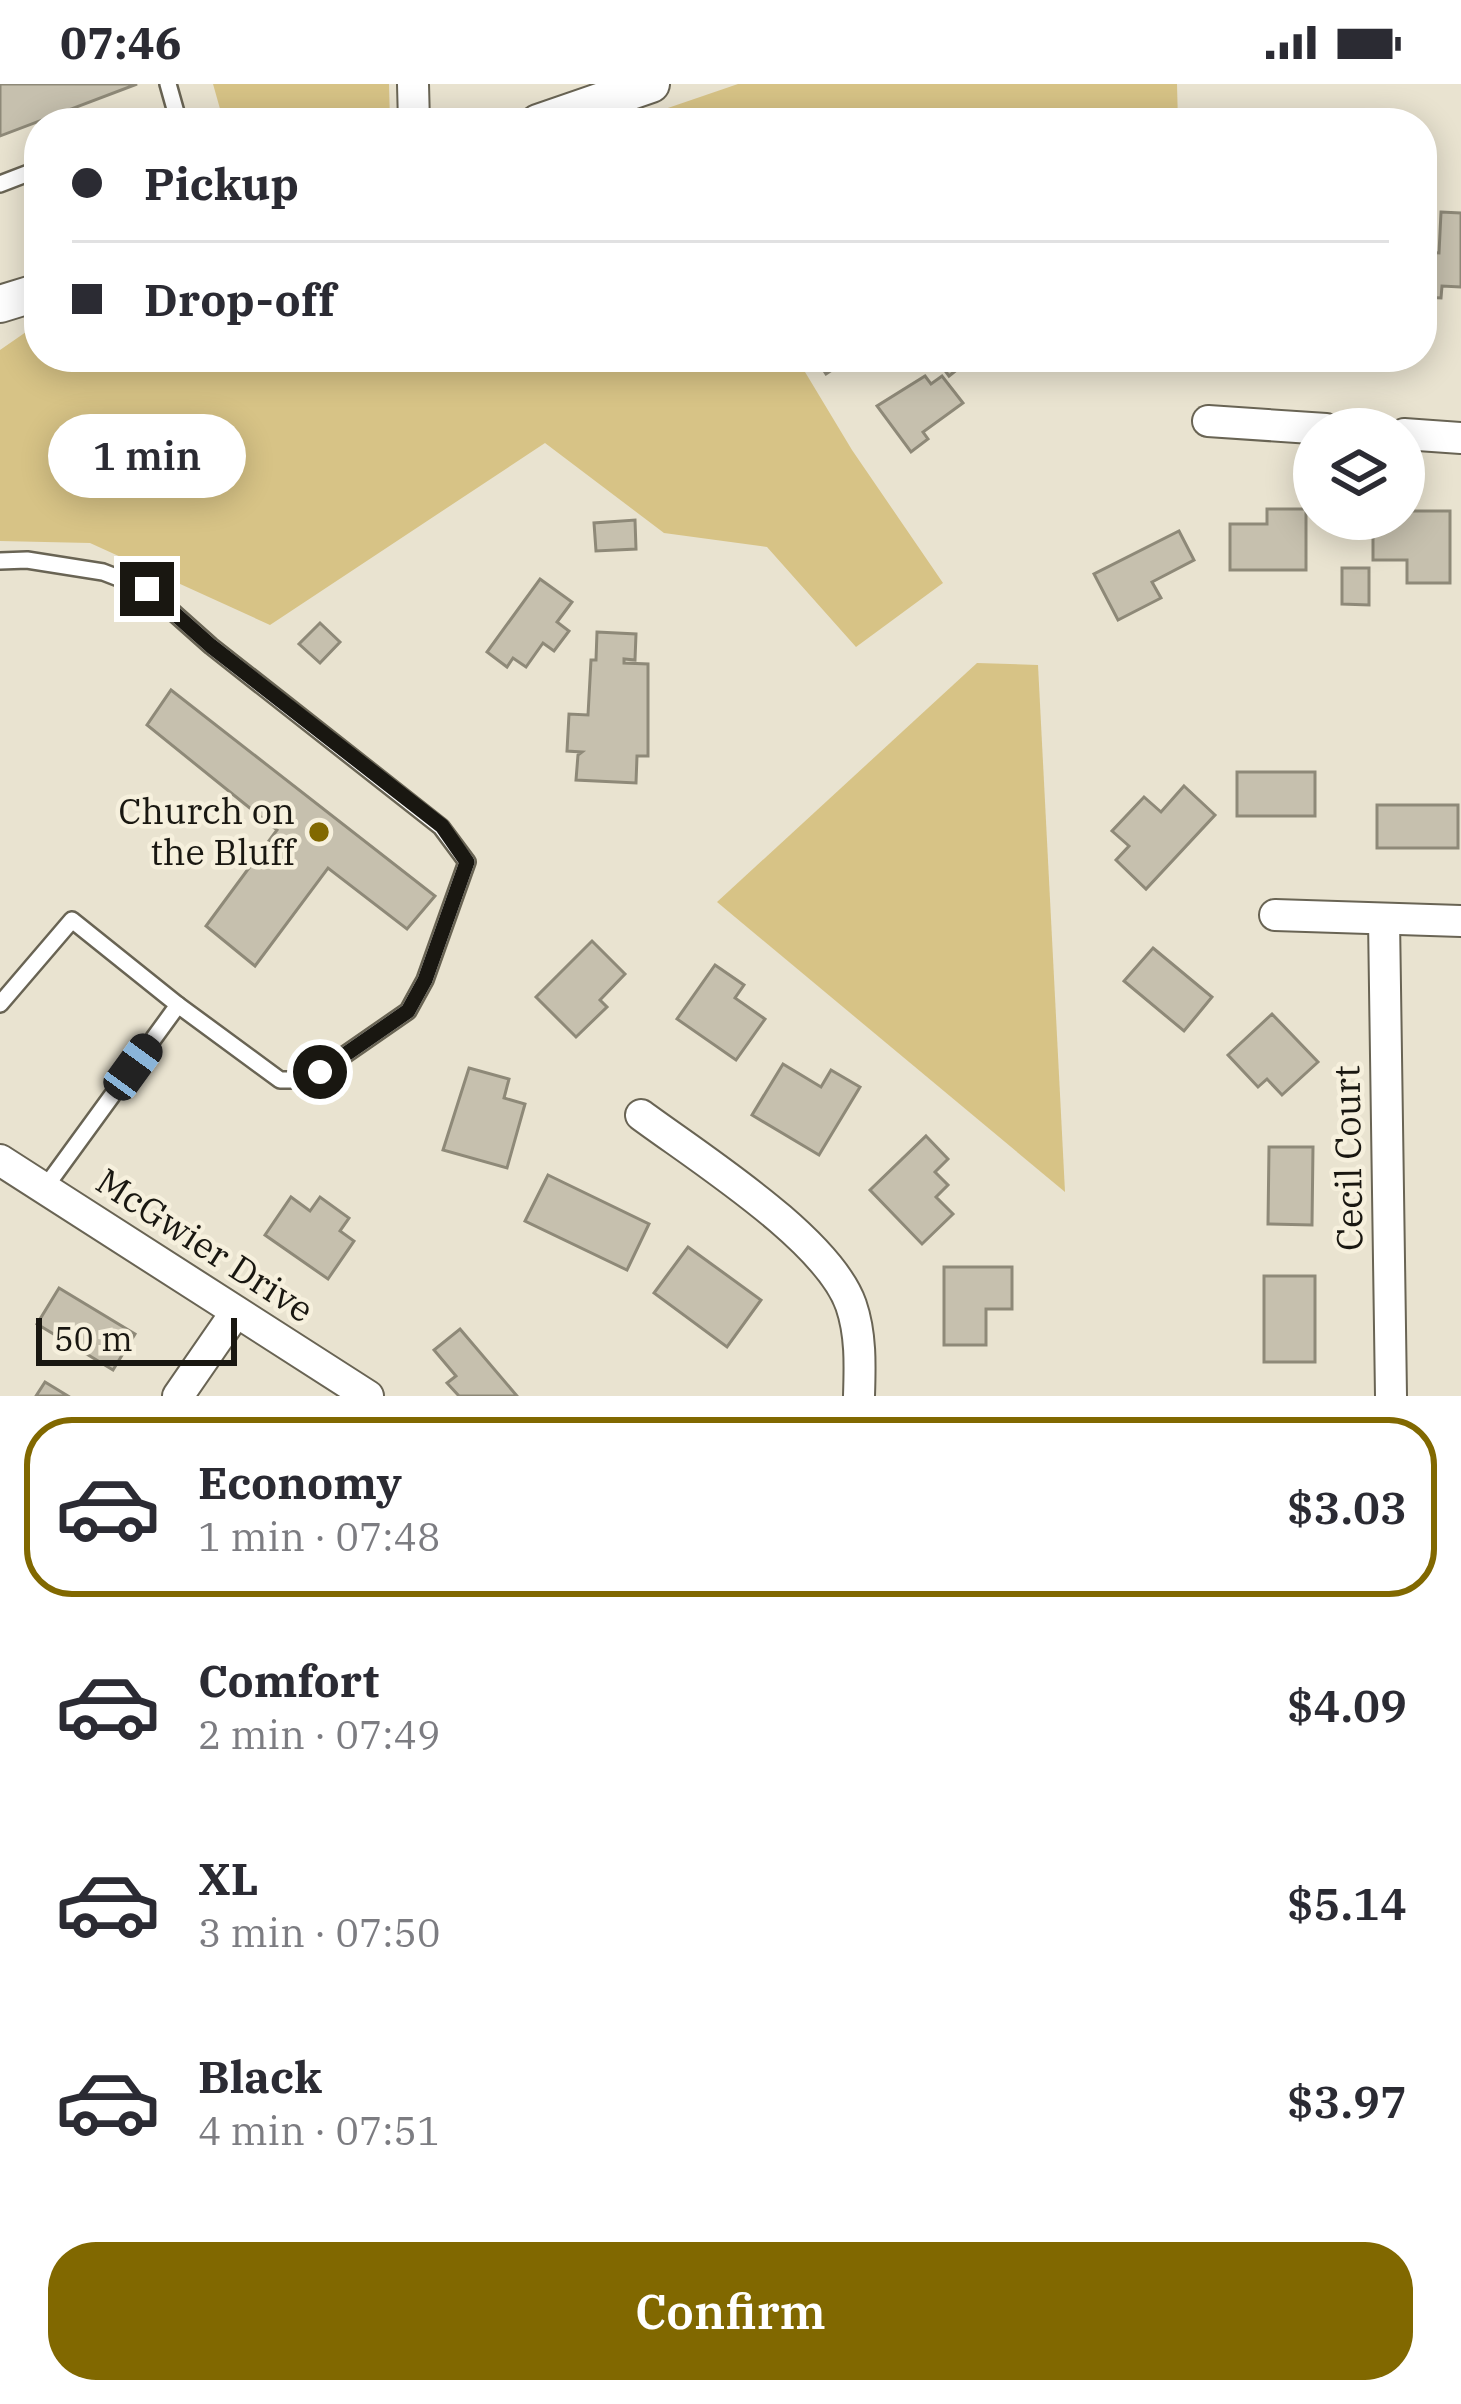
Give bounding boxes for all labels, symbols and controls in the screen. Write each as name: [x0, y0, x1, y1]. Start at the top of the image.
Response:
text: 07:46: [60, 13, 182, 71]
text: Pickup: [144, 154, 299, 212]
text: Drop-off: [144, 270, 335, 328]
map controls: [1293, 408, 1425, 540]
button: layers: [1293, 408, 1425, 540]
callout: 1 min: [48, 415, 246, 499]
text: 1 min: [93, 430, 201, 481]
route end: [120, 562, 174, 616]
place label: Church on the Bluff: [118, 787, 298, 875]
marker: Church on the Bluff: [306, 819, 332, 845]
car: [97, 1027, 169, 1107]
route start: [293, 1045, 347, 1099]
street label: Cecil Court: [1322, 1065, 1373, 1251]
street label: McGwier Drive: [88, 1157, 323, 1332]
scale bar: [36, 1312, 237, 1365]
text: 50 m: [54, 1317, 133, 1360]
icon: car: [54, 1453, 162, 1561]
text: Economy: [198, 1453, 402, 1511]
text: $3.03: [1287, 1478, 1407, 1536]
text: 1 min · 07:48: [198, 1511, 440, 1562]
icon: car: [54, 1651, 162, 1759]
text: Comfort: [198, 1651, 379, 1709]
text: $4.09: [1287, 1676, 1407, 1734]
text: 2 min · 07:49: [198, 1709, 440, 1760]
icon: car: [54, 1849, 162, 1957]
text: XL: [198, 1849, 259, 1907]
text: $5.14: [1287, 1874, 1407, 1932]
text: 3 min · 07:50: [198, 1907, 440, 1958]
icon: car: [54, 2047, 162, 2155]
text: Black: [198, 2047, 322, 2105]
text: $3.97: [1287, 2072, 1407, 2130]
text: 4 min · 07:51: [198, 2105, 440, 2156]
button: Confirm: [48, 2242, 1413, 2380]

